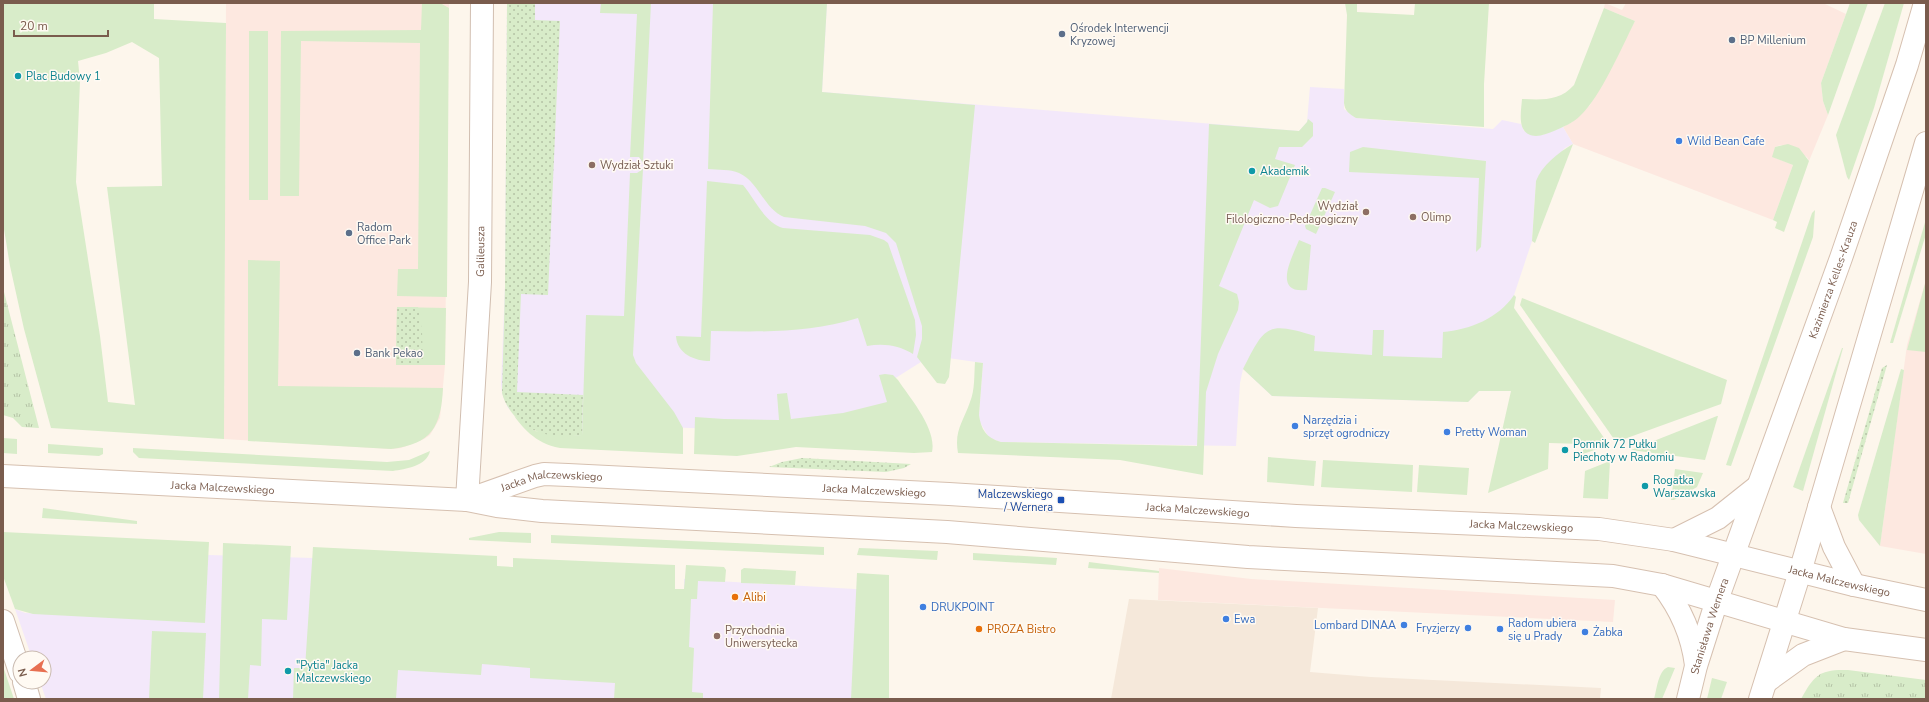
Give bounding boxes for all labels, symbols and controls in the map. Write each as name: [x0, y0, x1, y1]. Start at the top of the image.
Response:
scale bar: [14, 12, 108, 38]
text: 20 m: [20, 18, 48, 34]
place label: Ośrodek Interwencji Kryzowej: [1070, 21, 1169, 49]
marker: Ośrodek Interwencji Kryzowej: [1057, 29, 1067, 39]
place label: BP Millenium: [1740, 33, 1806, 48]
marker: BP Millenium: [1727, 35, 1737, 45]
place label: Plac Budowy 1: [26, 69, 101, 84]
marker: Plac Budowy 1: [13, 71, 23, 81]
place label: Wild Bean Cafe: [1687, 134, 1765, 149]
marker: Wild Bean Cafe: [1674, 136, 1684, 146]
place label: Wydział Sztuki: [600, 158, 673, 173]
marker: Wydział Sztuki: [587, 160, 597, 170]
place label: Akademik: [1260, 164, 1310, 179]
marker: Akademik: [1247, 166, 1257, 176]
place label: Wydział Filologiczno-Pedagogiczny: [1226, 199, 1359, 227]
marker: Wydział Filologiczno-Pedagogiczny: [1361, 207, 1371, 217]
place label: Olimp: [1421, 210, 1451, 225]
marker: Olimp: [1408, 212, 1418, 222]
street label: Kazimierza Kelles-Krauza: [1805, 218, 1861, 341]
place label: Radom Office Park: [357, 220, 411, 248]
street label: Galileusza: [473, 226, 488, 277]
marker: Radom Office Park: [344, 228, 354, 238]
place label: Bank Pekao: [365, 346, 423, 361]
marker: Bank Pekao: [352, 348, 362, 358]
place label: Narzędzia i sprzęt ogrodniczy: [1303, 413, 1390, 441]
marker: Narzędzia i sprzęt ogrodniczy: [1290, 421, 1300, 431]
place label: Pretty Woman: [1455, 425, 1527, 440]
marker: Pretty Woman: [1442, 427, 1452, 437]
place label: Pomnik 72 Pułku Piechoty w Radomiu: [1573, 437, 1674, 465]
marker: Pomnik 72 Pułku Piechoty w Radomiu: [1560, 445, 1570, 455]
street label: Jacka Malczewskiego: [498, 466, 603, 495]
place label: Rogatka Warszawska: [1653, 473, 1716, 501]
street label: Jacka Malczewskiego: [169, 477, 275, 498]
street label: Jacka Malczewskiego: [821, 480, 927, 500]
marker: Rogatka Warszawska: [1640, 481, 1650, 491]
place label: Malczewskiego / Wernera: [978, 487, 1053, 515]
marker: Malczewskiego / Wernera: [1056, 495, 1066, 505]
street label: Jacka Malczewskiego: [1144, 499, 1250, 521]
street label: Jacka Malczewskiego: [1468, 516, 1574, 535]
street label: Jacka Malczewskiego: [1786, 561, 1892, 600]
street label: Stanisława Wernera: [1687, 576, 1732, 676]
place label: Alibi: [743, 590, 766, 605]
marker: Alibi: [730, 592, 740, 602]
place label: DRUKPOINT: [931, 600, 995, 615]
marker: DRUKPOINT: [918, 602, 928, 612]
place label: Ewa: [1234, 612, 1255, 627]
marker: Ewa: [1221, 614, 1231, 624]
place label: Radom ubiera się u Prady: [1508, 616, 1577, 644]
place label: Lombard DINAA: [1314, 618, 1396, 633]
marker: Lombard DINAA: [1399, 620, 1409, 630]
place label: Fryzjerzy: [1416, 621, 1460, 636]
place label: PROZA Bistro: [987, 622, 1056, 637]
place label: Przychodnia Uniwersytecka: [725, 623, 798, 651]
marker: Fryzjerzy: [1463, 623, 1473, 633]
marker: PROZA Bistro: [974, 624, 984, 634]
marker: Radom ubiera się u Prady: [1495, 624, 1505, 634]
place label: Żabka: [1593, 625, 1623, 640]
marker: Żabka: [1580, 627, 1590, 637]
marker: Przychodnia Uniwersytecka: [712, 631, 722, 641]
north arrow: [12, 650, 52, 690]
place label: "Pytia" Jacka Malczewskiego: [296, 658, 371, 686]
marker: "Pytia" Jacka Malczewskiego: [283, 666, 293, 676]
text: N: [15, 667, 31, 679]

